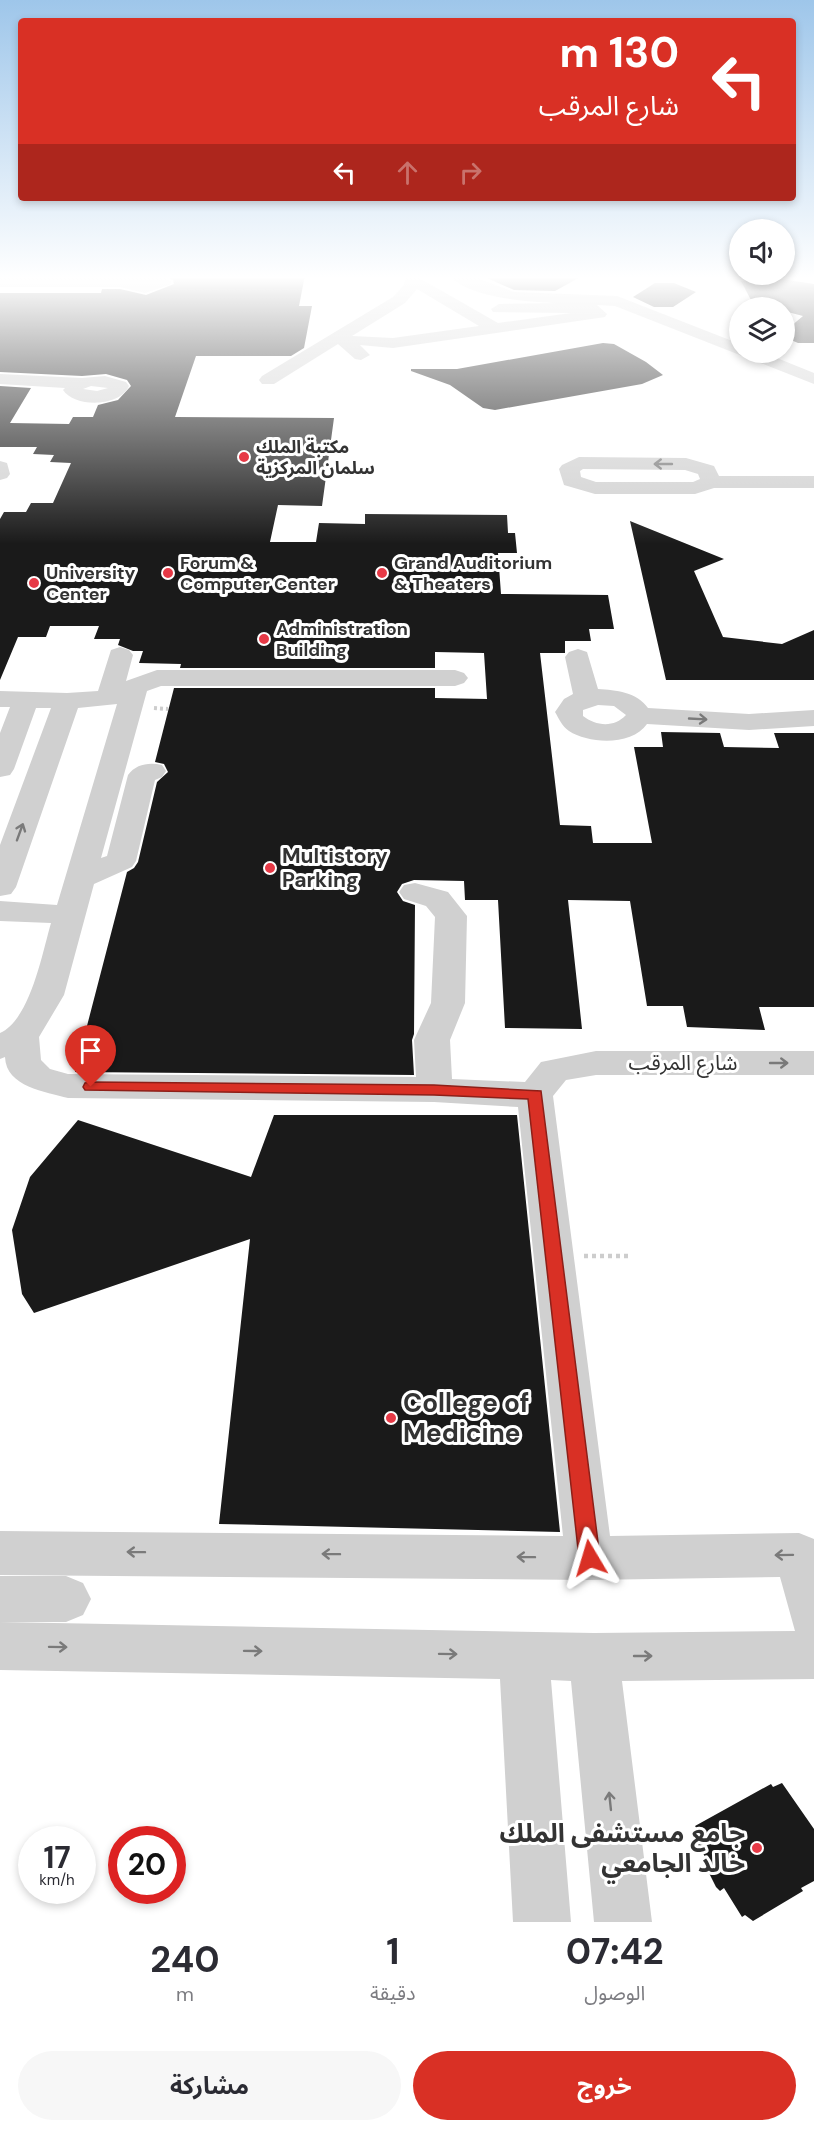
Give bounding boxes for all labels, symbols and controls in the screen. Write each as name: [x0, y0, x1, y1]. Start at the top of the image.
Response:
text: 130 m: [559, 25, 679, 80]
icon: left: [700, 42, 778, 120]
text: شارع المرقب: [539, 88, 679, 123]
icon: left: [328, 156, 361, 189]
icon: ahead: [391, 156, 424, 189]
icon: right: [454, 156, 487, 189]
map controls: [729, 219, 795, 363]
button: sound: [729, 219, 795, 285]
button: layers: [729, 297, 795, 363]
place label: مكتبة الملك سلمان المركزية: [256, 435, 375, 480]
marker: مكتبة الملك سلمان المركزية: [237, 450, 251, 464]
one-way arrow: [653, 458, 673, 470]
place label: Forum & Computer Center: [180, 551, 335, 596]
place label: Grand Auditorium & Theaters: [394, 551, 552, 596]
place label: University Center: [46, 561, 136, 606]
marker: Forum & Computer Center: [161, 566, 175, 580]
marker: Grand Auditorium & Theaters: [375, 566, 389, 580]
marker: University Center: [27, 576, 41, 590]
place label: Administration Building: [276, 617, 408, 662]
marker: Administration Building: [257, 632, 271, 646]
one-way arrow: [687, 713, 707, 724]
one-way arrow: [15, 824, 26, 842]
place label: Multistory Parking: [282, 842, 388, 894]
marker: Multistory Parking: [263, 861, 277, 875]
pin: [65, 1025, 116, 1087]
icon: arrive: [74, 1034, 107, 1067]
street label: شارع المرقب: [628, 1049, 738, 1078]
one-way arrow: [769, 1057, 789, 1069]
place label: College of Medicine: [403, 1386, 530, 1450]
marker: College of Medicine: [384, 1411, 398, 1425]
position arrow: [558, 1526, 622, 1590]
one-way arrow: [127, 1546, 147, 1558]
one-way arrow: [322, 1549, 342, 1560]
one-way arrow: [775, 1549, 795, 1561]
one-way arrow: [517, 1551, 537, 1563]
one-way arrow: [48, 1641, 68, 1653]
one-way arrow: [243, 1645, 263, 1656]
one-way arrow: [438, 1648, 458, 1660]
one-way arrow: [633, 1650, 653, 1662]
one-way arrow: [604, 1792, 615, 1812]
place label: جامع مستشفى الملك خالد الجامعي: [500, 1816, 745, 1884]
speed limit sign: 20: [108, 1826, 186, 1904]
text: 17: [43, 1838, 71, 1877]
marker: جامع مستشفى الملك خالد الجامعي: [750, 1841, 764, 1855]
text: km/h: [39, 1870, 75, 1890]
text: 1: [386, 1928, 399, 1975]
text: 07:42: [566, 1928, 664, 1975]
text: 240: [150, 1936, 220, 1983]
text: دقيقة: [370, 1980, 416, 2006]
text: الوصول: [584, 1980, 645, 2006]
text: m: [176, 1981, 194, 2007]
button: مشاركة: [18, 2051, 401, 2120]
button: خروج: [413, 2051, 796, 2120]

